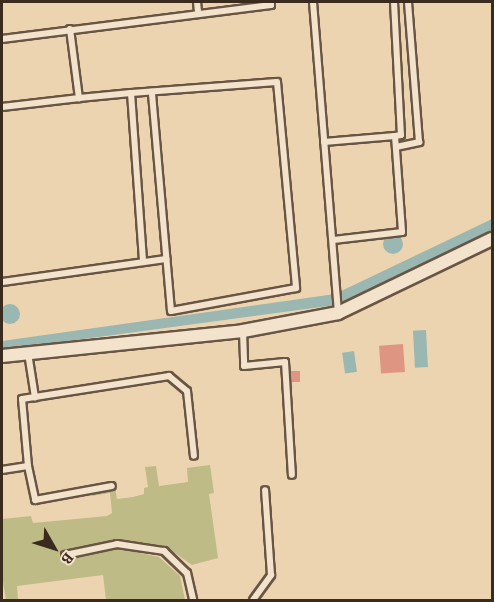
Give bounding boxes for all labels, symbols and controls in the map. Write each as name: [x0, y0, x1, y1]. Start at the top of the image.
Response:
north arrow: [24, 518, 84, 578]
text: B: [56, 548, 80, 571]

